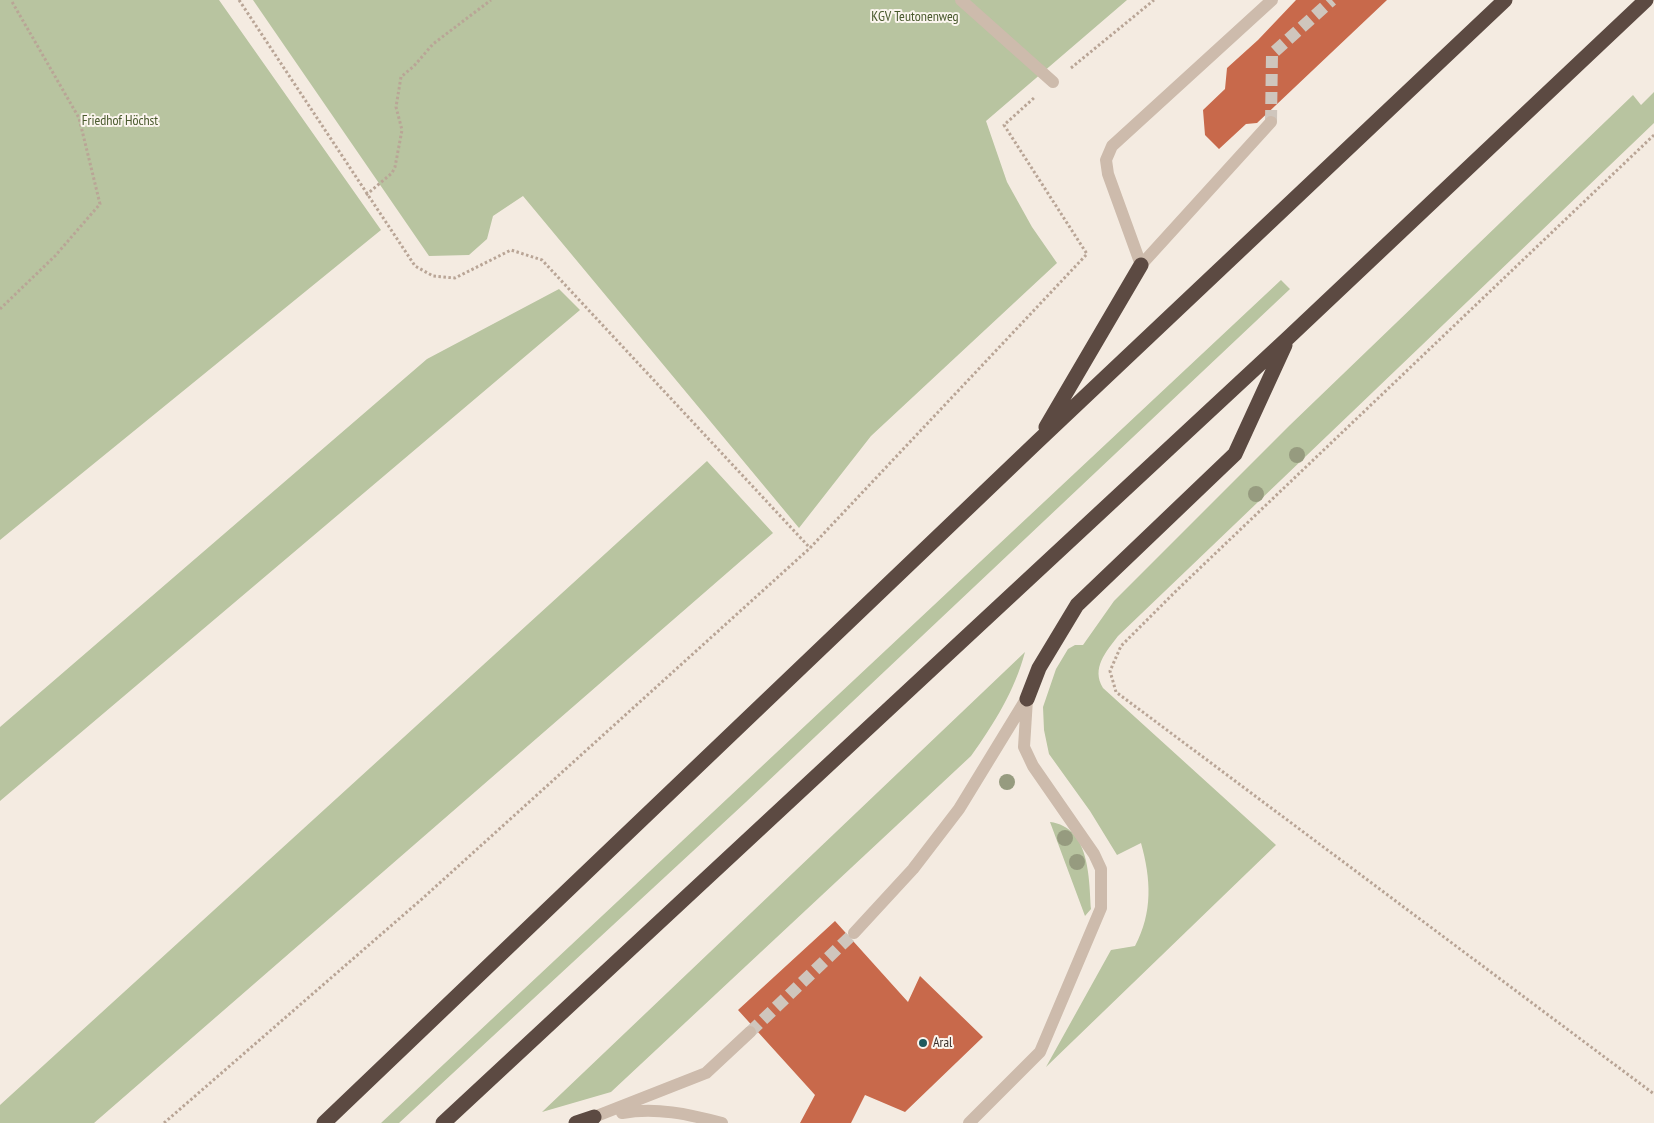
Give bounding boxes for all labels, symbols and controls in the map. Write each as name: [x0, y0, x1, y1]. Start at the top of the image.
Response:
park label: KGV Teutonenweg: [871, 9, 959, 25]
park label: Friedhof Höchst: [82, 113, 158, 129]
place label: Aral: [933, 1035, 952, 1051]
marker: Aral: [917, 1037, 929, 1049]

